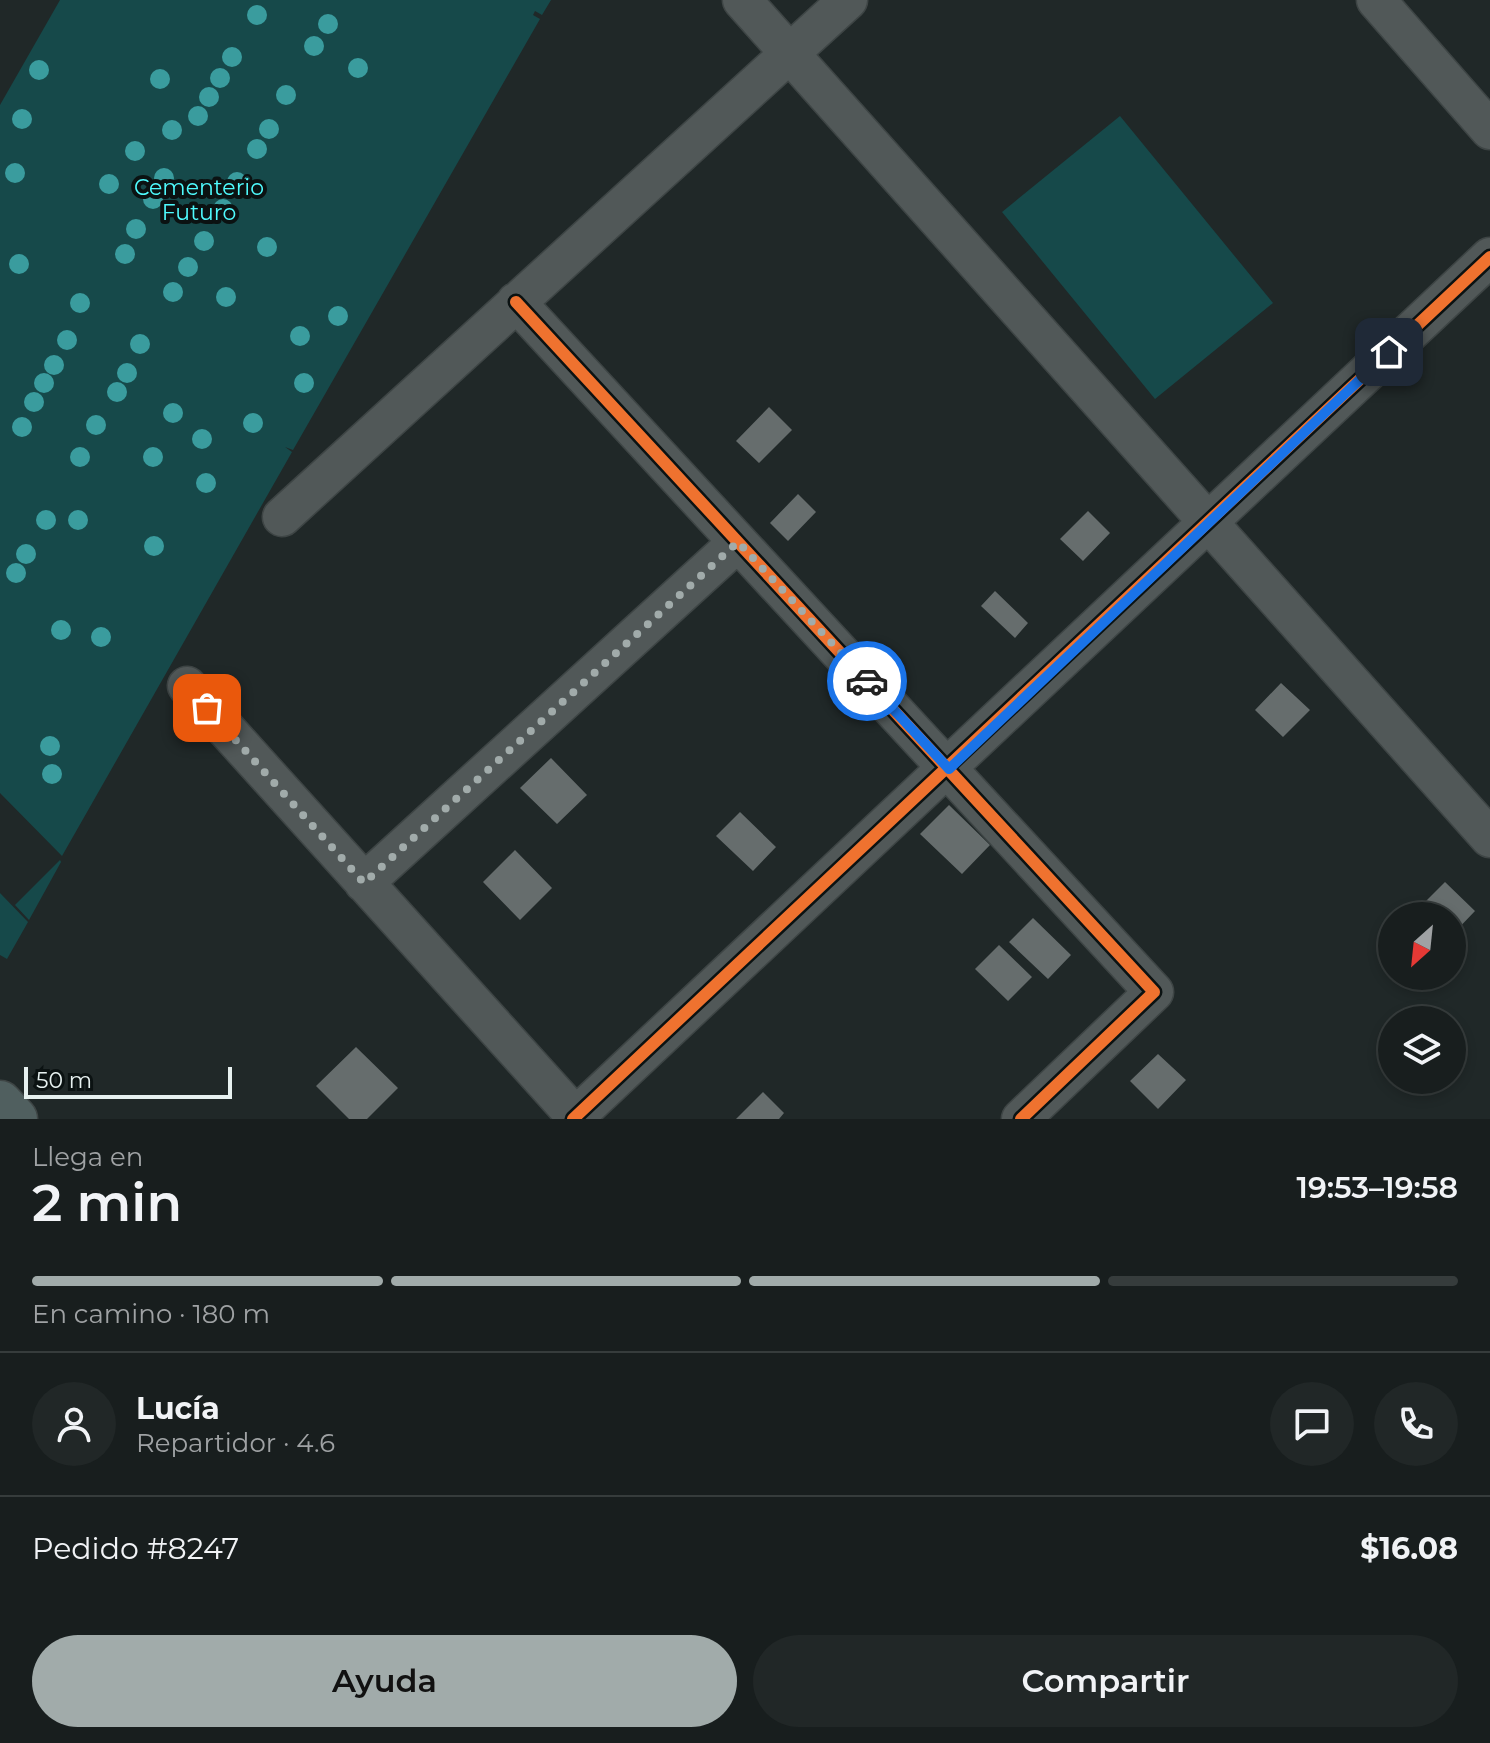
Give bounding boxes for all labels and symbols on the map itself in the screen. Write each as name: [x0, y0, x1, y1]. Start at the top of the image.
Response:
park label: Cementerio Futuro: [134, 174, 264, 226]
pin: [1355, 318, 1423, 386]
courier: [827, 641, 907, 721]
pin: [173, 674, 241, 742]
north arrow: [1378, 902, 1466, 990]
scale bar: [24, 1063, 232, 1099]

